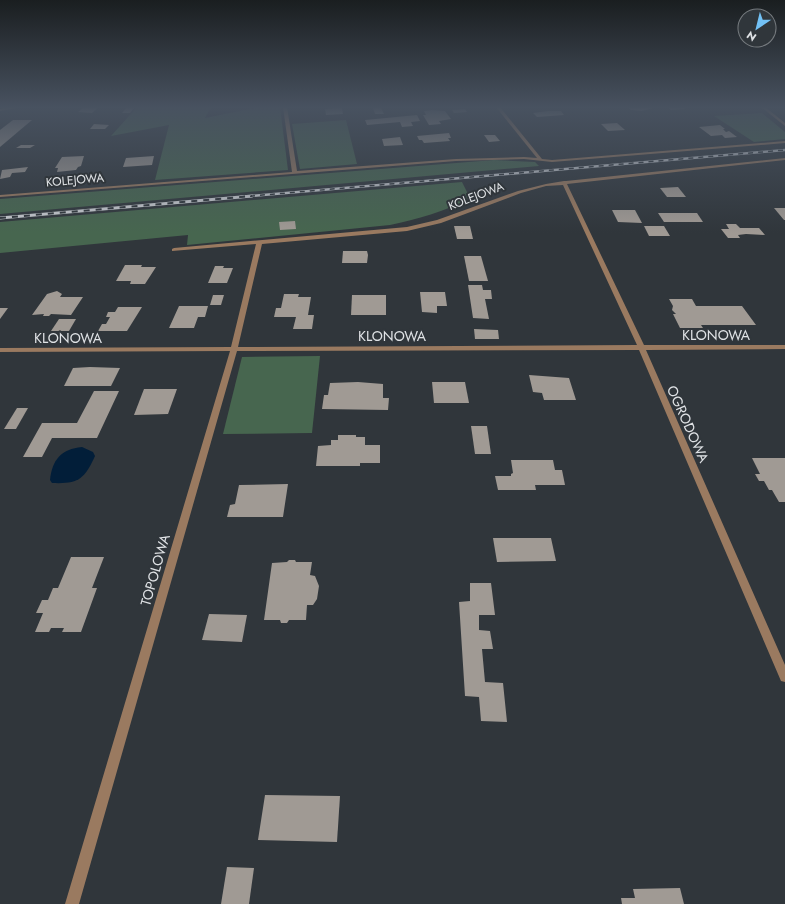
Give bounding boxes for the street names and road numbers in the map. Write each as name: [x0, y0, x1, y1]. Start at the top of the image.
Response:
street label: KOLEJOWA: [45, 168, 105, 192]
street label: KOLEJOWA: [446, 177, 506, 215]
street label: KLONOWA: [682, 325, 751, 345]
street label: KLONOWA: [358, 326, 427, 346]
street label: KLONOWA: [34, 328, 103, 348]
street label: OGRODOWA: [662, 382, 714, 467]
street label: TOPOLOWA: [135, 531, 175, 608]

